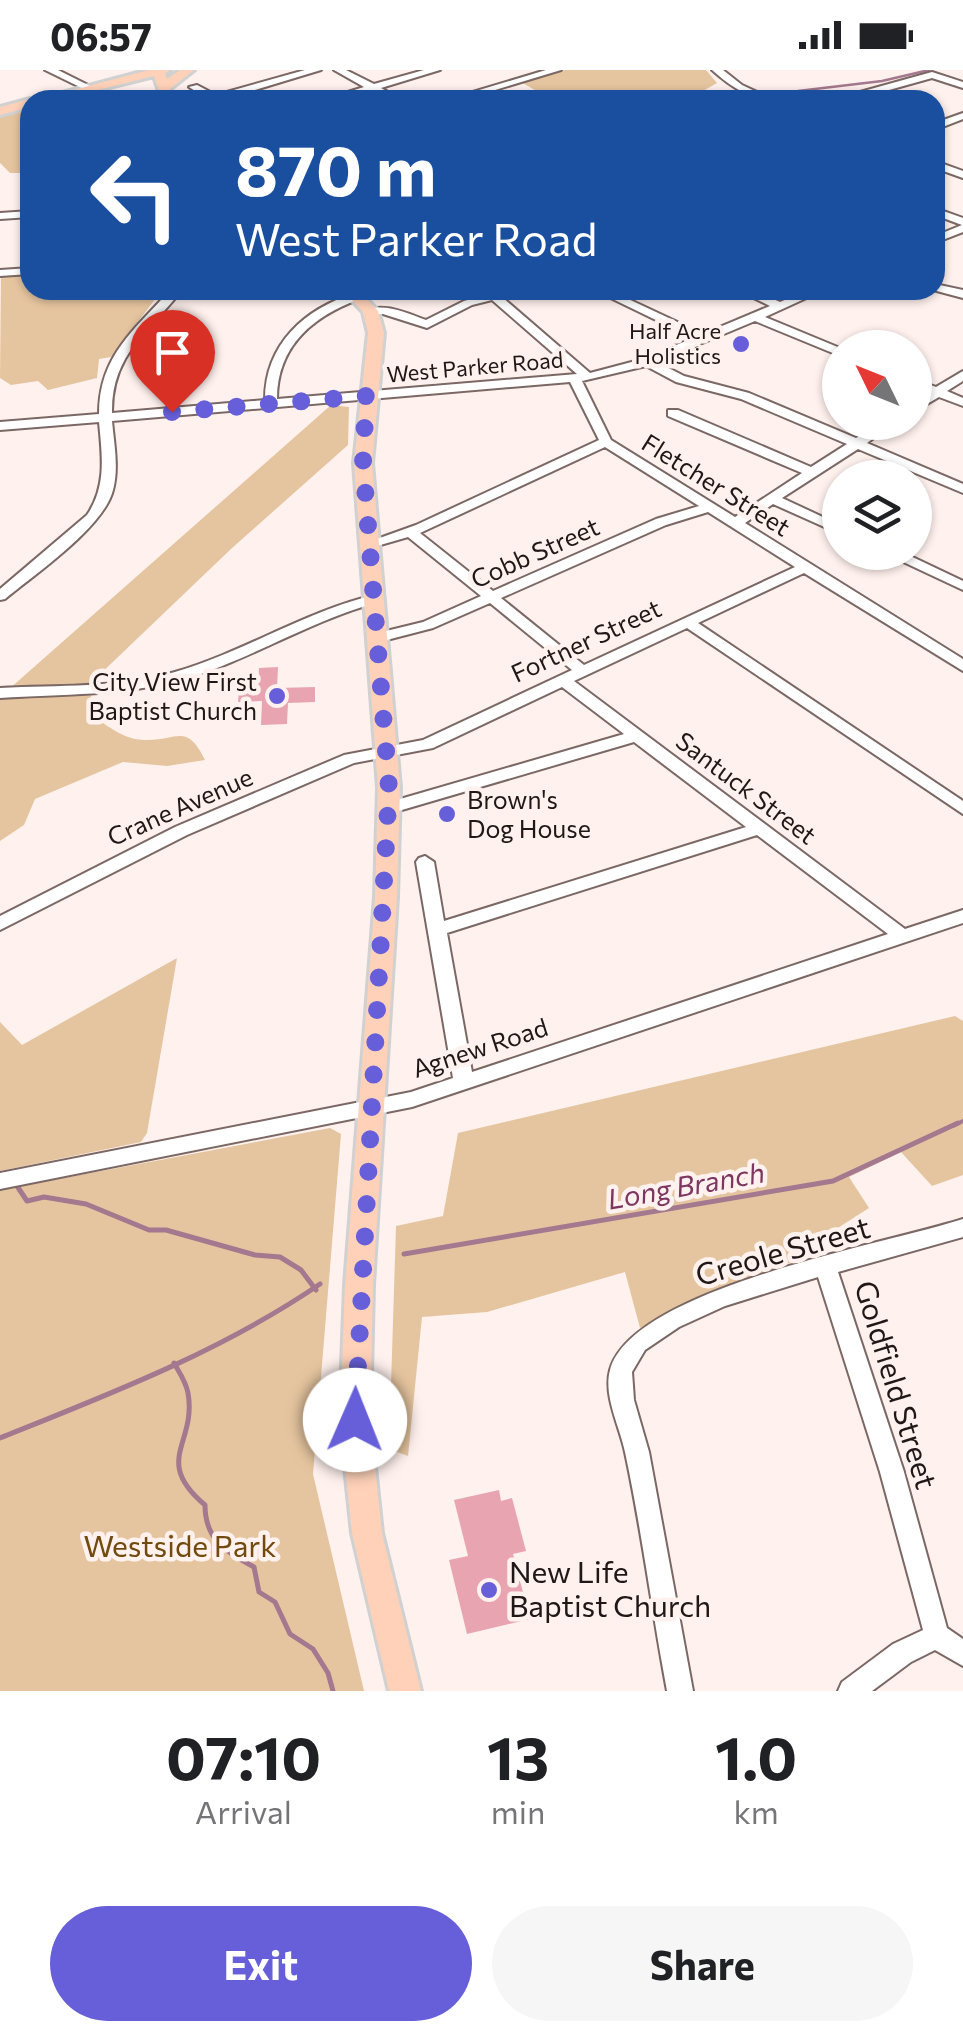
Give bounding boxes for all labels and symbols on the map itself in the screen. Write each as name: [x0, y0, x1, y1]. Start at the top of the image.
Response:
pin: [130, 310, 215, 413]
place label: Half Acre Holistics: [629, 317, 721, 369]
north arrow: [822, 330, 932, 440]
marker: Half Acre Holistics: [730, 333, 752, 355]
street label: West Parker Road: [386, 345, 564, 388]
street label: Fletcher Street: [637, 427, 796, 542]
street label: Cobb Street: [466, 511, 603, 594]
street label: Fortner Street: [506, 592, 665, 688]
place label: City View First Baptist Church: [89, 666, 257, 725]
marker: City View First Baptist Church: [266, 685, 288, 707]
street label: Santuck Street: [671, 725, 823, 850]
street label: Crane Avenue: [102, 761, 257, 851]
place label: Brown's Dog House: [467, 784, 591, 843]
marker: Brown's Dog House: [436, 803, 458, 825]
street label: Agnew Road: [408, 1011, 551, 1083]
water label: Long Branch: [605, 1154, 767, 1216]
street label: Creole Street: [691, 1207, 874, 1292]
street label: Goldfield Street: [848, 1276, 947, 1493]
position arrow: [303, 1368, 407, 1472]
park label: Westside Park: [83, 1526, 277, 1563]
place label: New Life Baptist Church: [509, 1552, 711, 1623]
marker: New Life Baptist Church: [478, 1579, 500, 1601]

